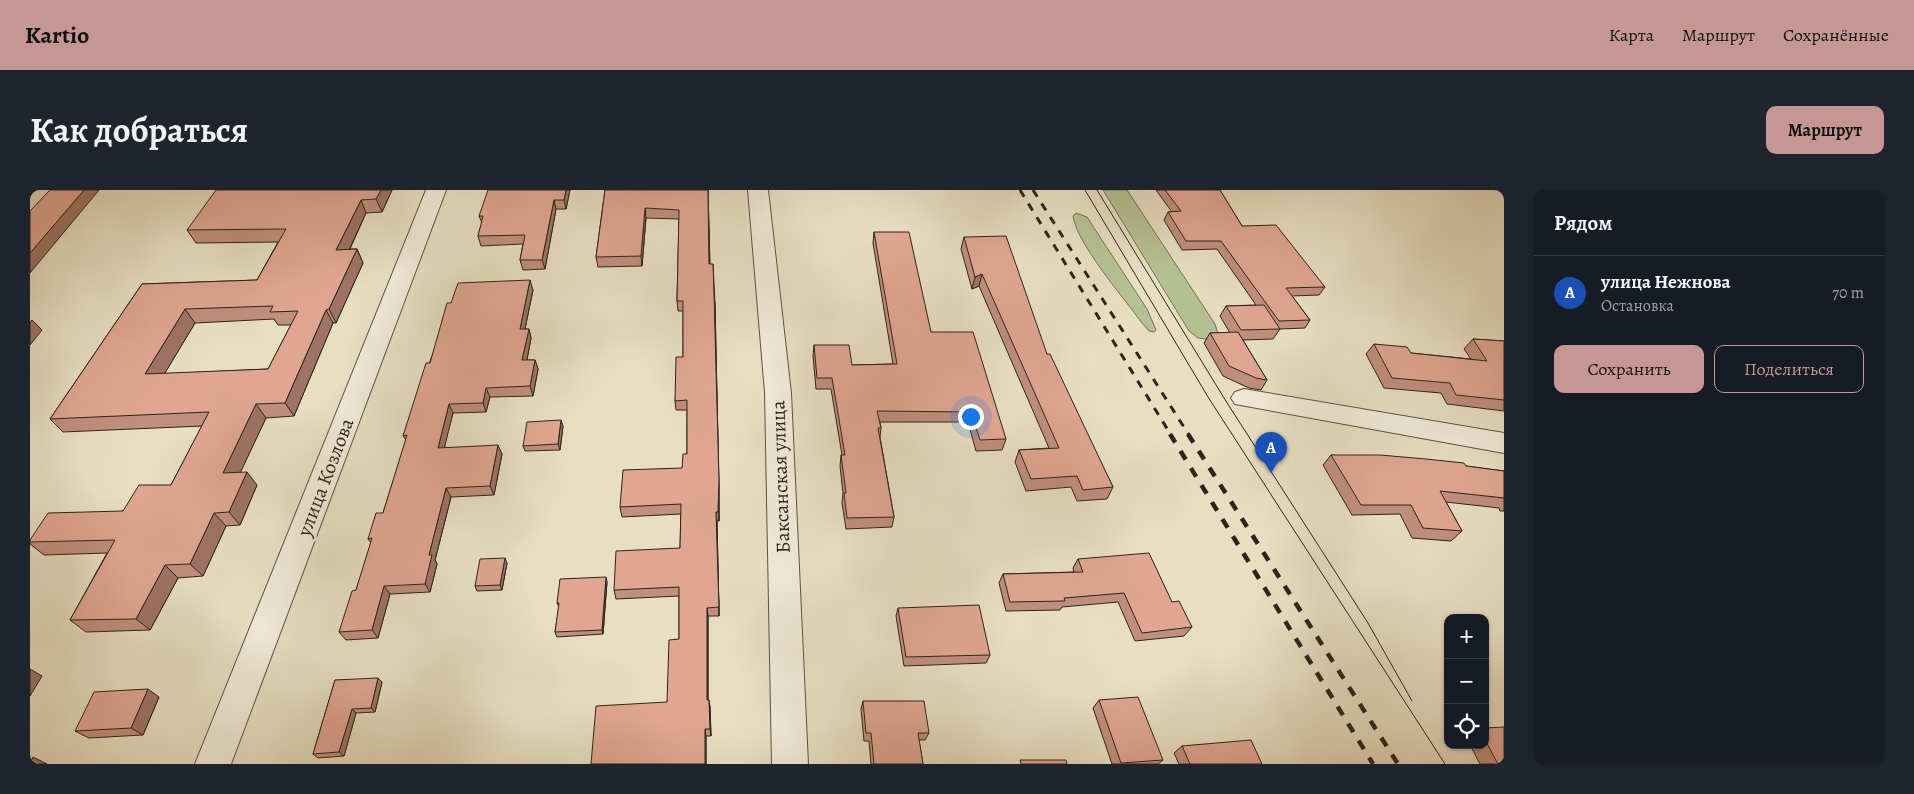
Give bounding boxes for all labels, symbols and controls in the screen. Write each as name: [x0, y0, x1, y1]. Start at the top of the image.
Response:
text: Kartio: [25, 19, 89, 51]
text: Карта: [1609, 23, 1654, 47]
text: Маршрут: [1682, 23, 1755, 47]
text: Сохранённые: [1783, 23, 1889, 47]
text: Как добраться: [30, 106, 248, 154]
button: Маршрут: [1766, 106, 1884, 154]
text: Рядом: [1554, 209, 1612, 237]
text: улица Нежнова: [1601, 269, 1731, 295]
text: A: [1565, 282, 1575, 304]
text: 70 m: [1832, 282, 1864, 304]
text: Остановка: [1601, 295, 1674, 317]
button: Сохранить: [1554, 345, 1704, 393]
button: Поделиться: [1714, 345, 1864, 393]
street label: Баксанская улица: [764, 399, 797, 554]
your location: [958, 404, 984, 430]
street label: улица Козлова: [290, 413, 361, 541]
pin: A: [1255, 432, 1287, 473]
map controls: [1444, 614, 1489, 749]
button: +: [1444, 614, 1489, 659]
button: −: [1444, 659, 1489, 704]
button: locate: [1444, 704, 1489, 749]

